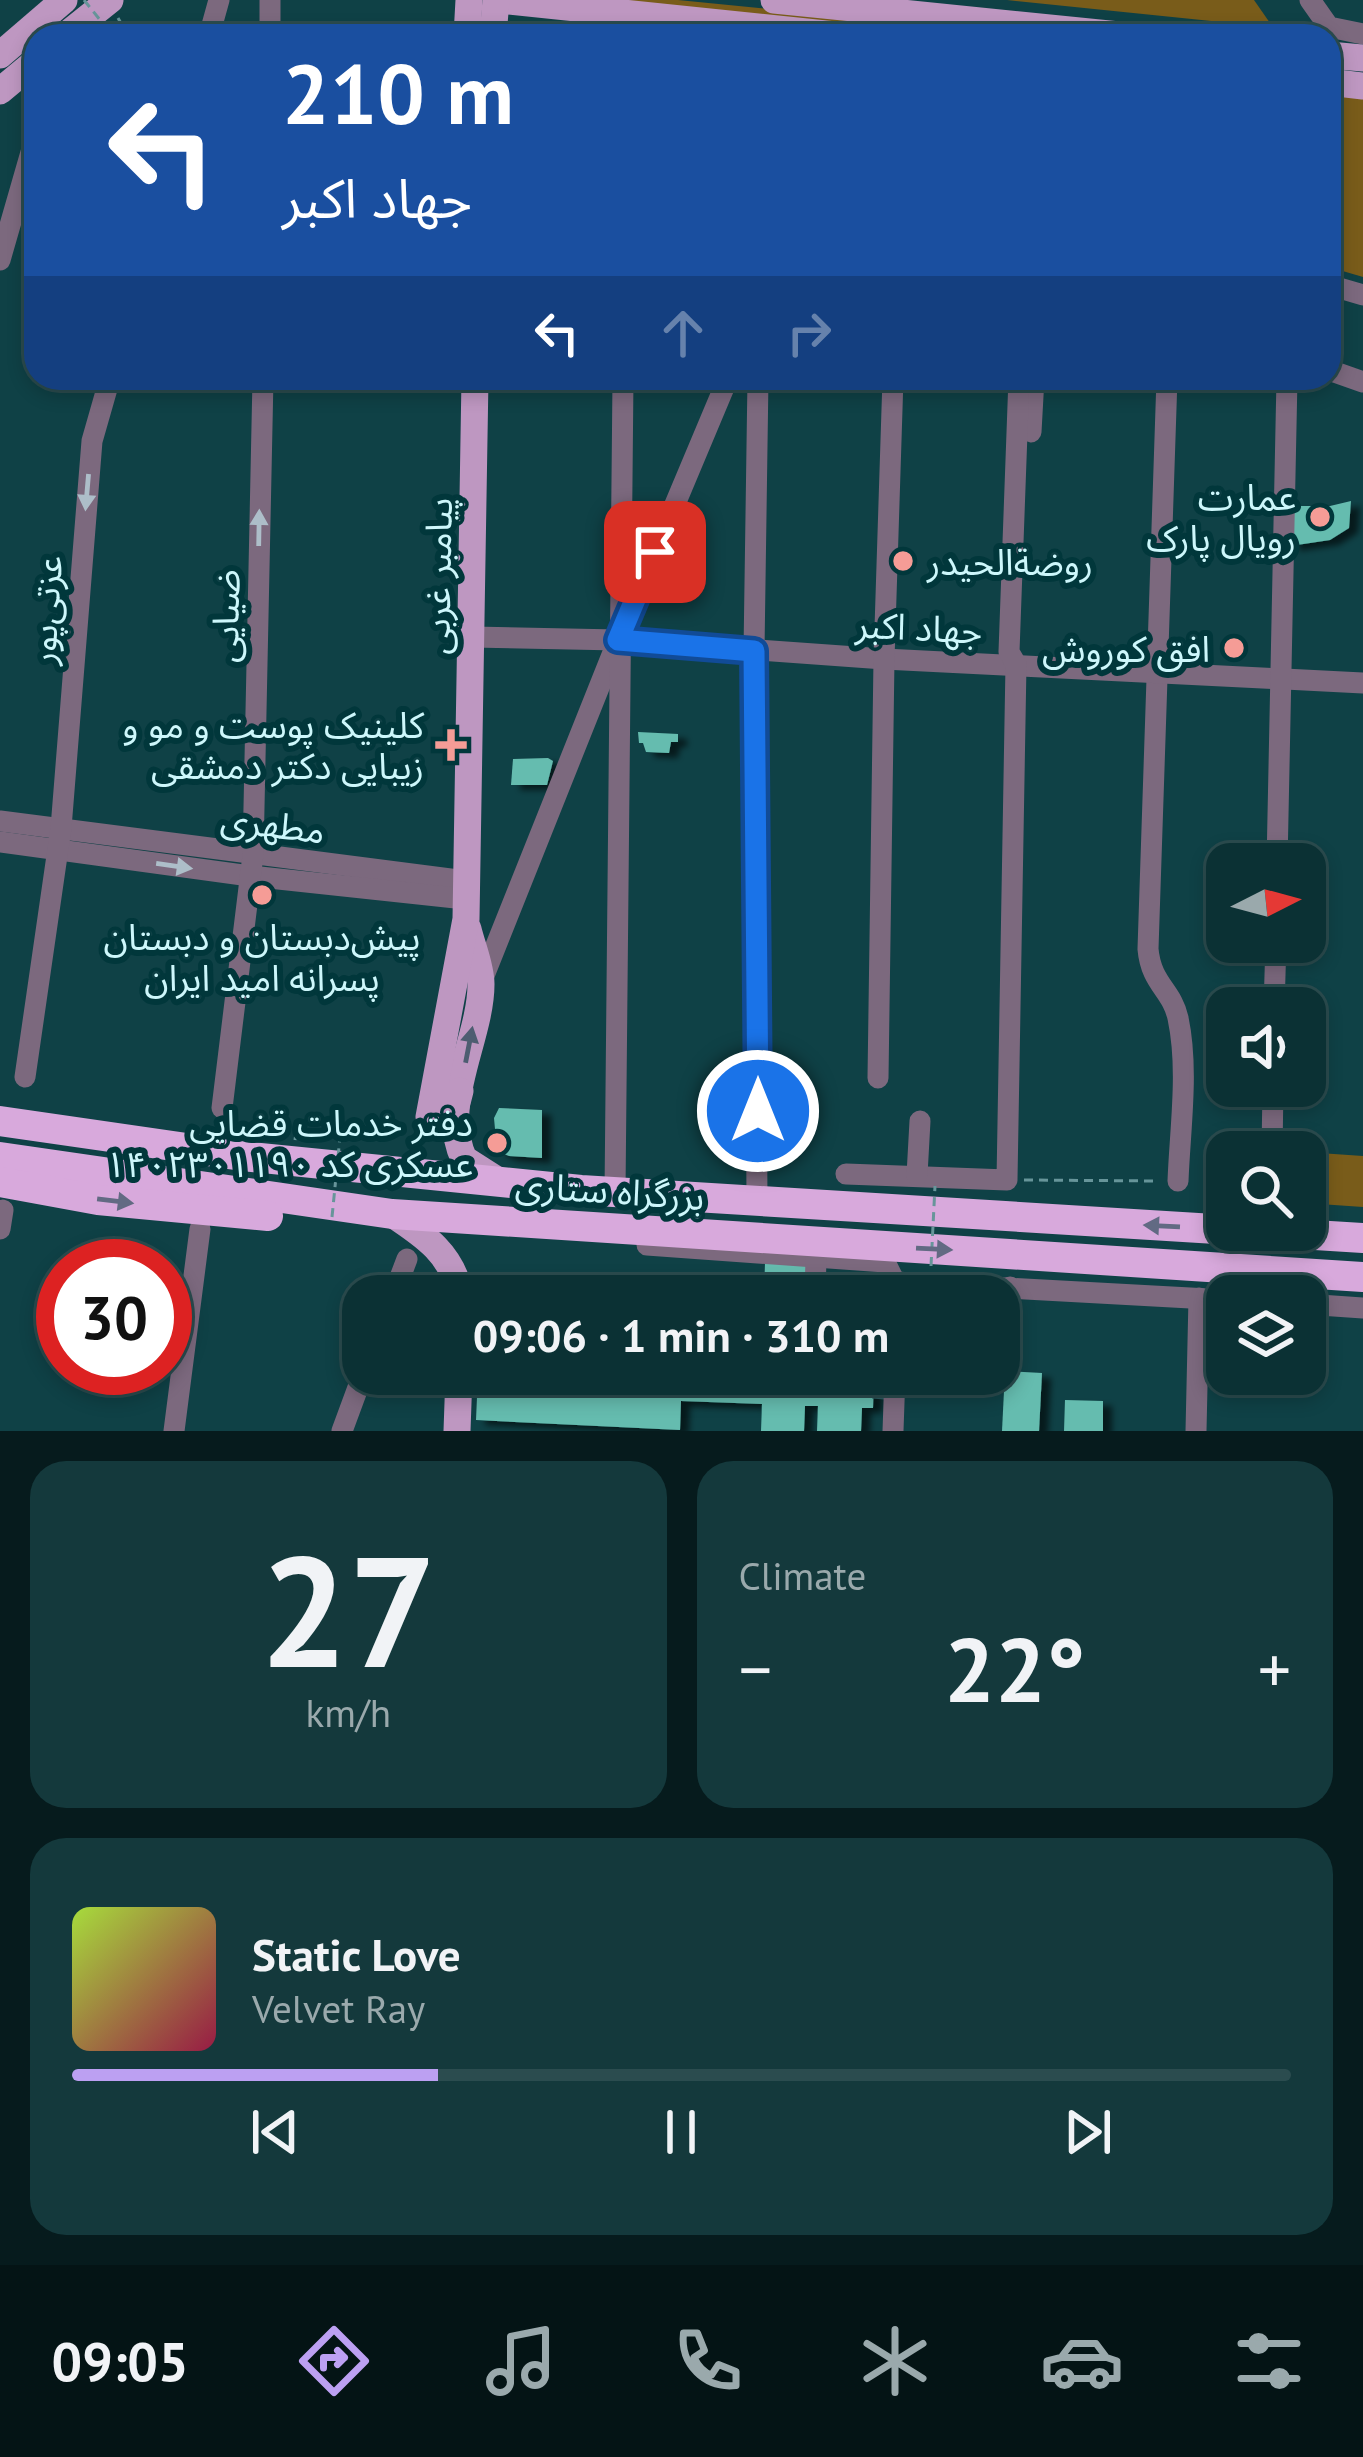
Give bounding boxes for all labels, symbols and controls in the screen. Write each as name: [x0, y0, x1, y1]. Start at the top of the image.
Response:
text: 210 m: [282, 38, 514, 147]
icon: left: [84, 72, 240, 228]
text: جهاد اکبر: [282, 163, 472, 233]
icon: left: [524, 300, 590, 366]
icon: ahead: [650, 300, 716, 366]
icon: right: [776, 300, 842, 366]
place label: عمارت رویال پارک: [1146, 473, 1296, 562]
one-way arrow: [78, 474, 97, 511]
street label: پیامبر غربی: [412, 497, 463, 655]
pin: [604, 501, 706, 603]
marker: عمارت رویال پارک: [1307, 504, 1333, 530]
one-way arrow: [250, 508, 269, 546]
icon: arrive: [622, 519, 688, 585]
place label: روضةالحیدر: [926, 538, 1093, 585]
marker: روضةالحیدر: [890, 548, 916, 574]
street label: عزتی‌پور: [18, 554, 74, 667]
street label: ضیایی: [201, 569, 249, 663]
street label: جهاد اکبر: [853, 600, 984, 654]
place label: افق کوروش: [1042, 625, 1210, 672]
marker: افق کوروش: [1221, 635, 1247, 661]
place label: کلینیک پوست و مو و زیبایی دکتر دمشقی: [122, 701, 425, 789]
marker: کلینیک پوست و مو و زیبایی دکتر دمشقی: [435, 729, 467, 761]
street label: مطهری: [218, 794, 328, 854]
north arrow: [1206, 843, 1326, 963]
map controls: [1206, 843, 1326, 1395]
one-way arrow: [156, 856, 193, 875]
marker: پیش‌دبستان و دبستان پسرانه امید ایران: [249, 882, 275, 908]
place label: پیش‌دبستان و دبستان پسرانه امید ایران: [103, 913, 421, 1002]
button: sound: [1206, 987, 1326, 1107]
one-way arrow: [460, 1026, 479, 1063]
position arrow: [695, 1048, 821, 1174]
place label: دفتر خدمات قضایی عسکری کد ۱۴۰۲۳۰۱۱۹۰: [105, 1099, 473, 1187]
marker: دفتر خدمات قضایی عسکری کد ۱۴۰۲۳۰۱۱۹۰: [484, 1130, 510, 1156]
button: search: [1206, 1131, 1326, 1251]
street label: بزرگراه ستاری: [514, 1160, 706, 1220]
one-way arrow: [97, 1192, 135, 1211]
one-way arrow: [1143, 1217, 1180, 1236]
speed limit sign: 30: [36, 1239, 192, 1395]
one-way arrow: [916, 1240, 954, 1259]
button: layers: [1206, 1275, 1326, 1395]
text: 09:06 · 1 min · 310 m: [473, 1306, 889, 1364]
text: 27: [260, 1508, 437, 1710]
text: Climate: [739, 1550, 866, 1601]
text: 22°: [944, 1610, 1085, 1727]
text: −: [739, 1626, 772, 1711]
text: +: [1258, 1626, 1291, 1711]
text: km/h: [306, 1687, 391, 1738]
text: Static Love: [252, 1925, 461, 1983]
text: Velvet Ray: [252, 1983, 425, 2034]
icon: previous: [242, 2099, 308, 2165]
icon: pause: [648, 2099, 714, 2165]
icon: next: [1055, 2099, 1121, 2165]
icon: directions: [292, 2319, 376, 2403]
icon: music: [479, 2319, 563, 2403]
icon: phone: [666, 2319, 750, 2403]
icon: climate: [853, 2319, 937, 2403]
icon: car: [1040, 2319, 1124, 2403]
icon: filters: [1227, 2319, 1311, 2403]
text: 09:05: [52, 2326, 189, 2396]

